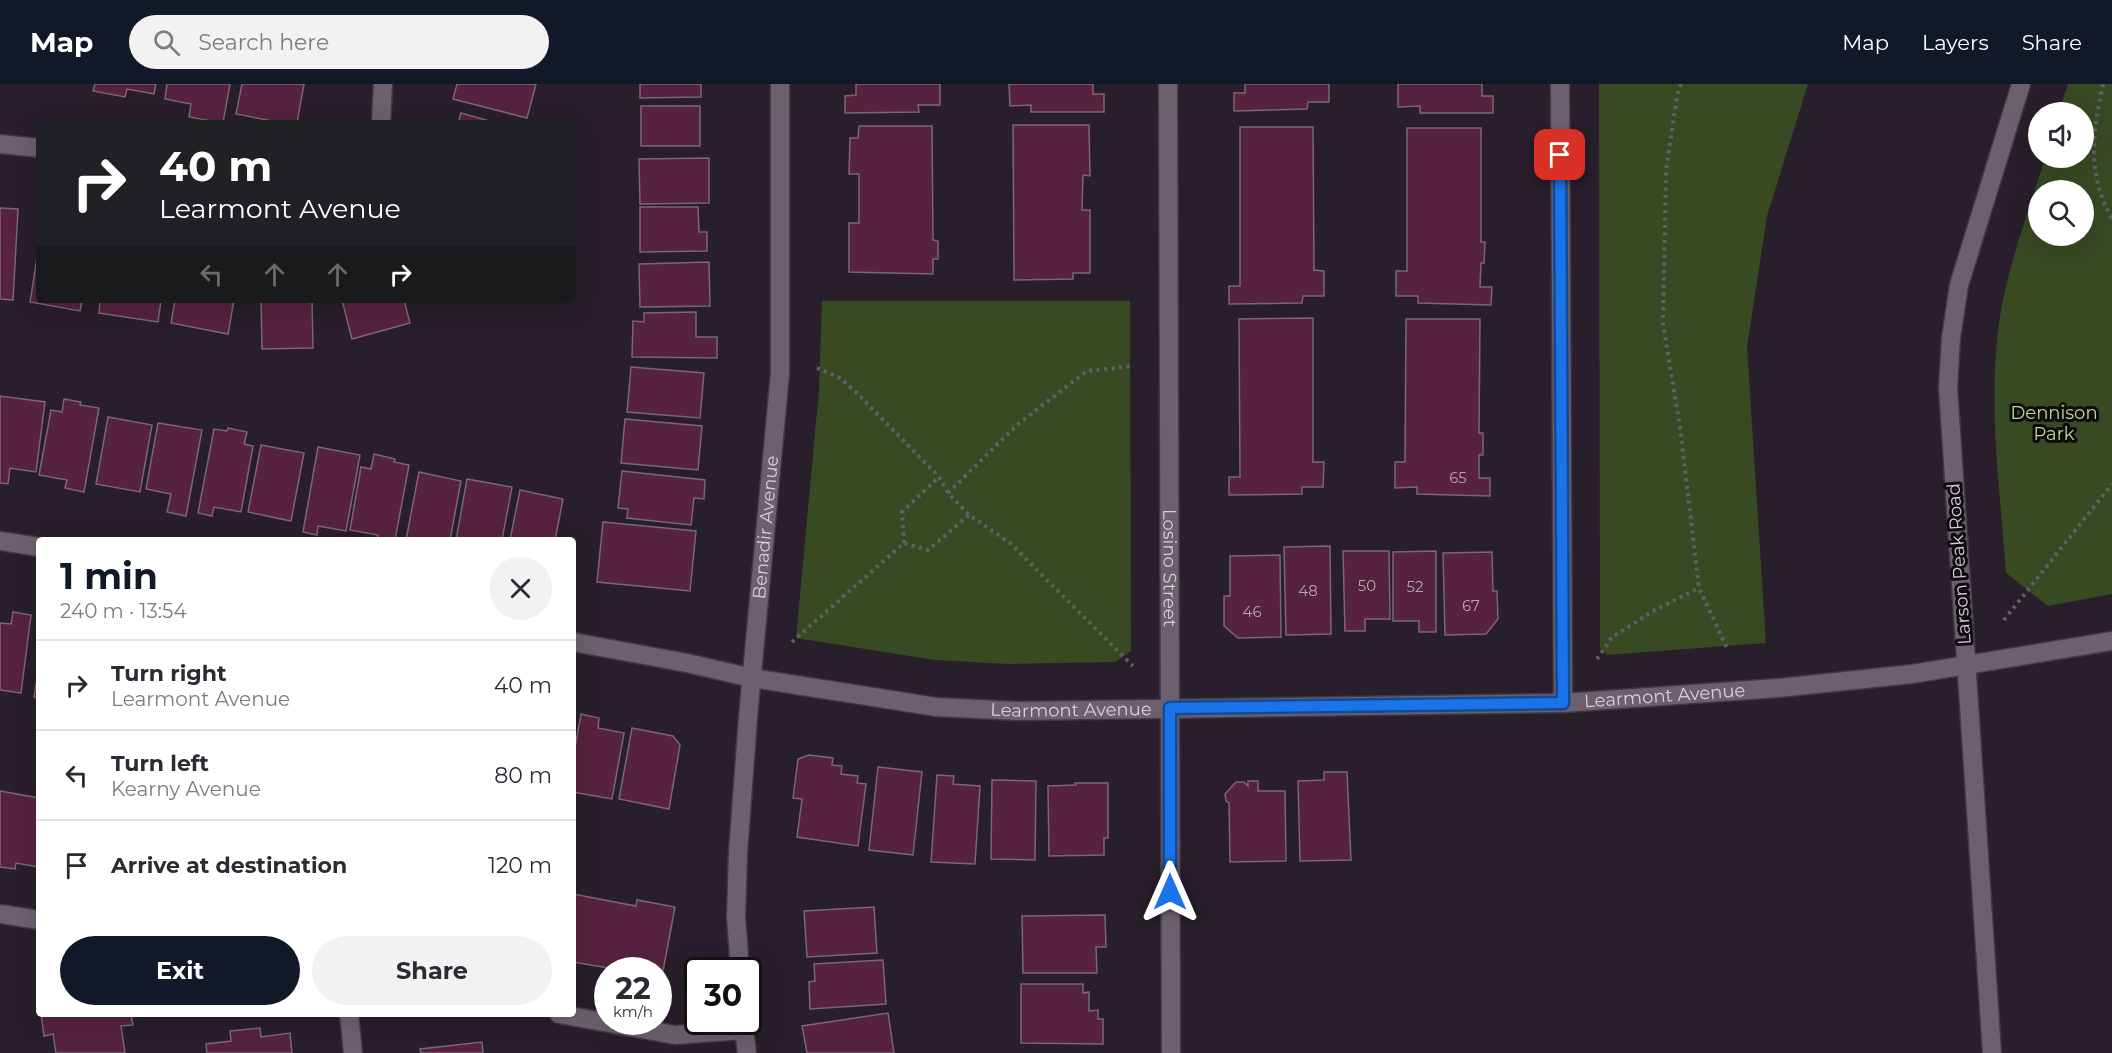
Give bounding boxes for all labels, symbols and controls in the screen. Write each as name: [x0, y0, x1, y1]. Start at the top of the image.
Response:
search box: [129, 15, 549, 69]
text: Map: [30, 25, 93, 59]
icon: search: [150, 26, 183, 59]
text: Search here: [198, 29, 329, 56]
text: Map: [1842, 30, 1889, 55]
text: Layers: [1922, 30, 1989, 55]
text: Share: [2022, 30, 2082, 55]
map controls: [2028, 102, 2094, 246]
button: sound: [2028, 102, 2094, 168]
pin: [1534, 129, 1585, 180]
icon: arrive: [1543, 138, 1576, 171]
text: 40 m: [159, 140, 272, 192]
icon: right: [60, 144, 138, 222]
button: search: [2028, 180, 2094, 246]
text: Learmont Avenue: [159, 192, 401, 225]
icon: left: [195, 258, 228, 291]
icon: ahead: [258, 258, 291, 291]
icon: ahead: [321, 258, 354, 291]
icon: right: [384, 258, 417, 291]
park label: Dennison Park: [2010, 402, 2098, 445]
street label: Benadir Avenue: [748, 454, 783, 600]
house number: 65: [1449, 468, 1467, 487]
street label: Larson Peak Road: [1942, 483, 1976, 645]
street label: Losino Street: [1158, 509, 1181, 627]
text: 1 min: [60, 554, 158, 598]
button: close: [489, 557, 552, 620]
house number: 50: [1358, 576, 1376, 595]
house number: 52: [1407, 577, 1423, 596]
house number: 48: [1298, 581, 1318, 600]
house number: 67: [1462, 596, 1480, 615]
text: 240 m · 13:54: [60, 599, 187, 623]
house number: 46: [1242, 602, 1262, 621]
text: Turn right: [111, 660, 226, 687]
icon: right: [60, 669, 93, 702]
text: 40 m: [494, 672, 552, 699]
street label: Learmont Avenue: [1583, 679, 1746, 712]
text: Learmont Avenue: [111, 687, 290, 711]
street label: Learmont Avenue: [990, 698, 1152, 722]
text: Turn left: [111, 750, 209, 777]
icon: left: [60, 759, 93, 792]
text: 80 m: [494, 762, 552, 789]
text: Kearny Avenue: [111, 777, 261, 801]
icon: arrive: [60, 849, 93, 882]
text: Arrive at destination: [111, 852, 347, 879]
text: 120 m: [488, 852, 552, 879]
position arrow: [1138, 860, 1202, 924]
button: Exit: [60, 936, 300, 1005]
button: Share: [312, 936, 552, 1005]
speed limit sign: 30: [684, 957, 762, 1035]
text: 22: [615, 970, 651, 1007]
text: km/h: [613, 1002, 653, 1021]

